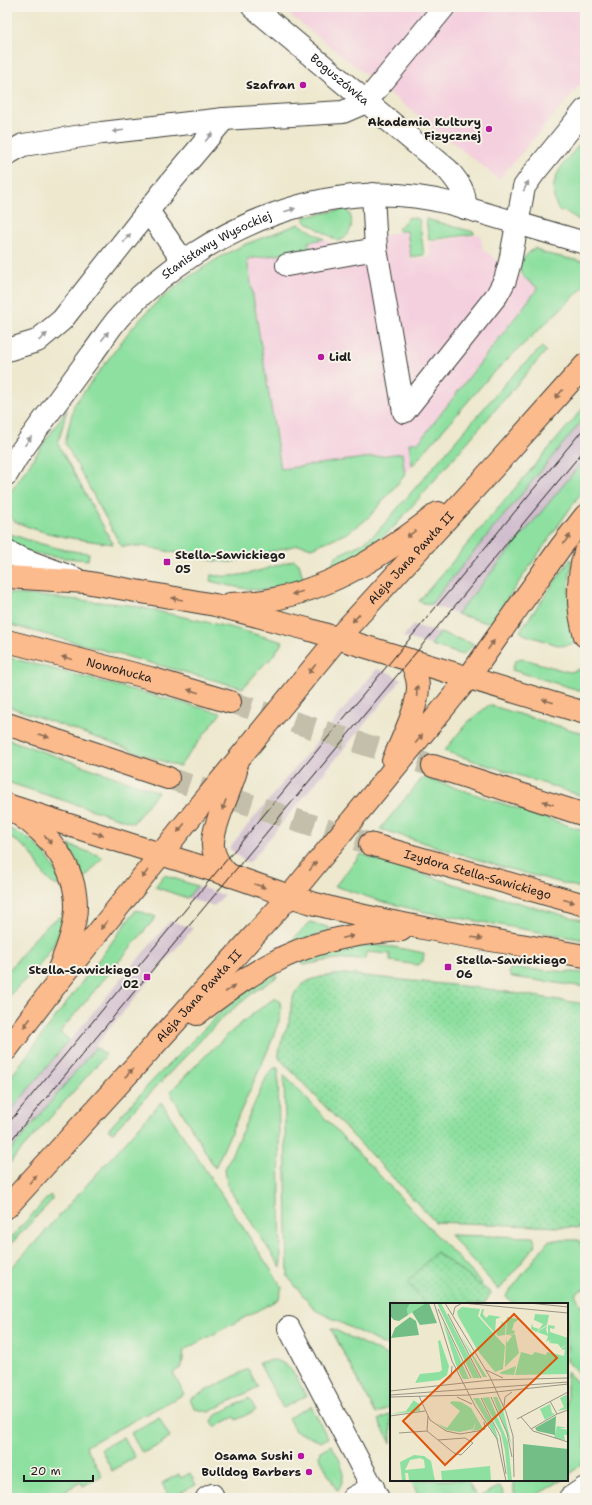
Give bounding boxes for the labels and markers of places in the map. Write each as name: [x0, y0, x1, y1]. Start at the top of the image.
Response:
place label: Szafran: [246, 77, 295, 93]
marker: Szafran: [298, 80, 308, 90]
place label: Akademia Kultury Fizycznej: [367, 114, 481, 144]
marker: Akademia Kultury Fizycznej: [484, 124, 494, 134]
place label: Lidl: [329, 349, 351, 365]
marker: Lidl: [316, 352, 326, 362]
place label: Stella-Sawickiego 05: [175, 547, 286, 577]
marker: Stella-Sawickiego 05: [162, 557, 172, 567]
place label: Stella-Sawickiego 06: [456, 952, 567, 982]
place label: Stella-Sawickiego 02: [28, 962, 140, 992]
marker: Stella-Sawickiego 06: [443, 962, 453, 972]
marker: Stella-Sawickiego 02: [142, 972, 152, 982]
place label: Osama Sushi: [214, 1448, 293, 1464]
marker: Osama Sushi: [296, 1451, 306, 1461]
place label: Bulldog Barbers: [202, 1464, 301, 1480]
marker: Bulldog Barbers: [304, 1467, 314, 1477]

